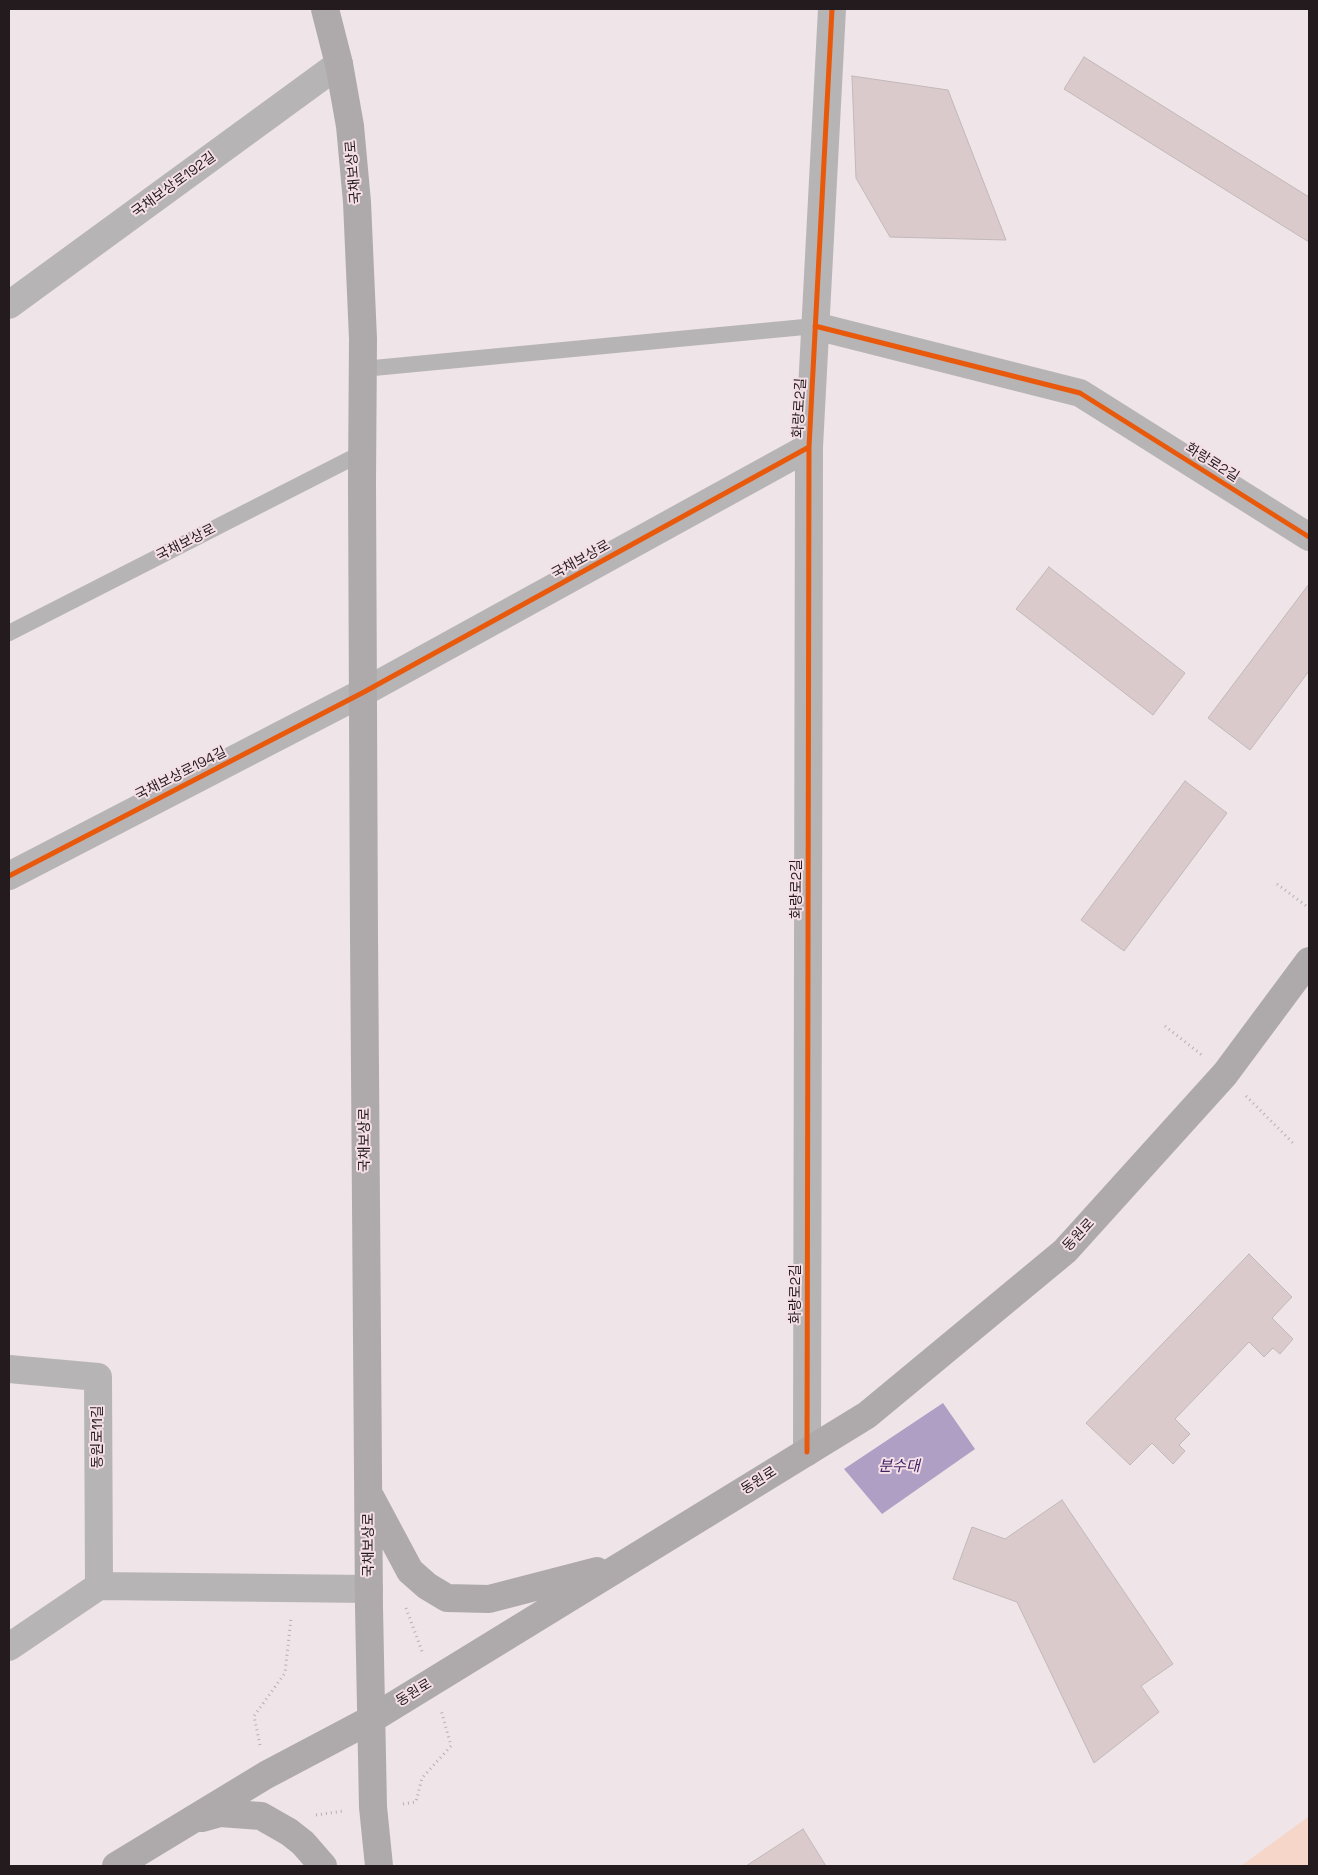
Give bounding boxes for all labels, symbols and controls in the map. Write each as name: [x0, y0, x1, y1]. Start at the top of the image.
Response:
street label: 국채보상로: [343, 139, 365, 205]
street label: 국채보상로192길: [129, 149, 219, 221]
street label: 화랑로2길: [790, 378, 810, 438]
street label: 화랑로2길: [1182, 440, 1242, 486]
street label: 국채보상로: [153, 521, 219, 565]
street label: 국채보상로: [549, 537, 613, 583]
street label: 국채보상로194길: [132, 744, 230, 804]
street label: 화랑로2길: [789, 859, 805, 919]
street label: 국채보상로: [357, 1108, 373, 1172]
street label: 동원로: [1060, 1215, 1098, 1255]
street label: 화랑로2길: [788, 1264, 804, 1324]
street label: 동원로11길: [90, 1405, 106, 1469]
water label: 분수대: [878, 1458, 920, 1476]
street label: 동원로: [738, 1464, 780, 1498]
street label: 국채보상로: [361, 1513, 377, 1577]
street label: 동원로: [393, 1676, 435, 1710]

